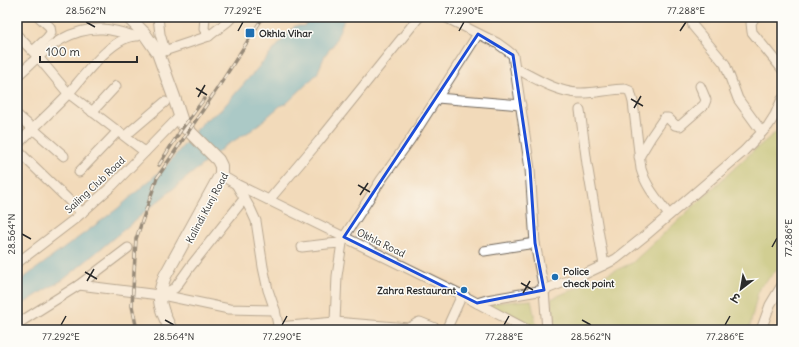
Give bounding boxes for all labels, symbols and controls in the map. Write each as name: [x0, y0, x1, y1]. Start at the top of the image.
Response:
text: 28.562°N: [66, 4, 106, 17]
text: 77.292°E: [224, 4, 262, 17]
text: 77.290°E: [445, 4, 484, 17]
text: 77.288°E: [667, 4, 705, 17]
marker: Okhla Vihar: [244, 27, 256, 39]
place label: Okhla Vihar: [259, 27, 313, 40]
scale bar: [40, 38, 137, 64]
text: 100 m: [46, 44, 80, 59]
street label: Sailing Club Road: [62, 154, 128, 216]
street label: Kalindi Kunj Road: [183, 170, 231, 246]
text: 28.564°N: [5, 214, 18, 254]
text: 77.286°E: [782, 219, 795, 257]
street label: Okhla Road: [355, 226, 408, 260]
place label: Police check point: [563, 265, 615, 290]
north arrow: [721, 269, 761, 309]
marker: Police check point: [550, 272, 560, 282]
place label: Zahra Restaurant: [377, 284, 457, 297]
marker: Zahra Restaurant: [459, 285, 469, 295]
text: उ: [728, 289, 743, 306]
text: 77.292°E: [42, 330, 80, 343]
text: 28.564°N: [154, 330, 194, 343]
text: 77.290°E: [263, 330, 302, 343]
text: 77.288°E: [485, 330, 523, 343]
text: 28.562°N: [571, 330, 611, 343]
text: 77.286°E: [706, 330, 744, 343]

